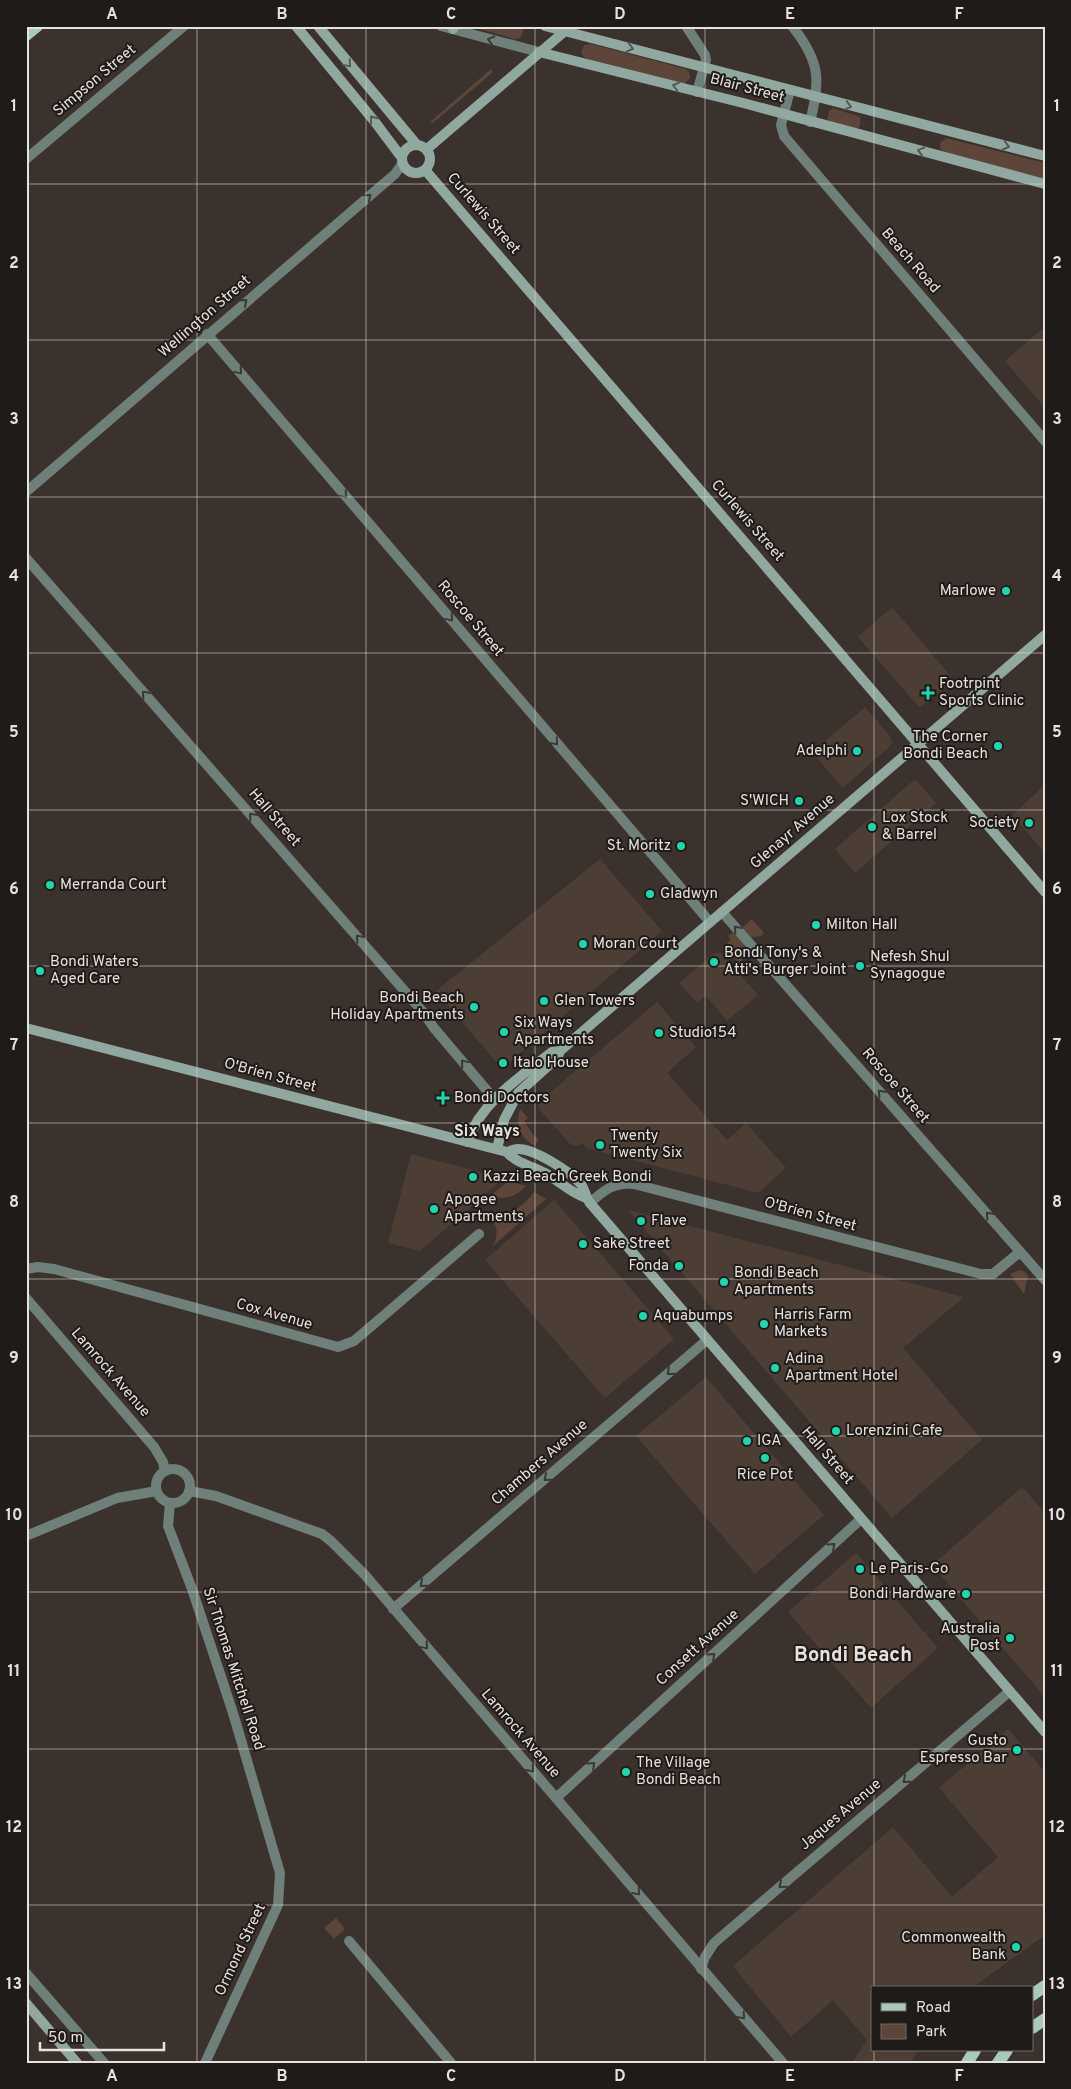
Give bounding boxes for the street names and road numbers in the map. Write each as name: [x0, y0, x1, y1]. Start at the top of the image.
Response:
street label: Simpson Street: [50, 41, 140, 121]
street label: Blair Street: [708, 70, 786, 108]
street label: Curlewis Street: [442, 169, 524, 259]
street label: Beach Road: [876, 224, 944, 298]
street label: Wellington Street: [155, 272, 255, 362]
street label: Curlewis Street: [706, 476, 788, 566]
street label: Roscoe Street: [433, 577, 507, 661]
street label: Hall Street: [244, 785, 304, 851]
street label: Glenayr Avenue: [747, 790, 839, 874]
street label: Roscoe Street: [857, 1044, 933, 1128]
street label: O'Brien Street: [222, 1055, 318, 1097]
street label: O'Brien Street: [762, 1194, 858, 1236]
street label: Cox Avenue: [234, 1295, 314, 1335]
street label: Lamrock Avenue: [66, 1325, 154, 1421]
street label: Chambers Avenue: [488, 1416, 592, 1510]
street label: Hall Street: [797, 1423, 857, 1489]
street label: Sir Thomas Mitchell Road: [198, 1585, 268, 1753]
street label: Consett Avenue: [652, 1606, 744, 1690]
street label: Lamrock Avenue: [476, 1686, 564, 1782]
street label: Jaques Avenue: [796, 1775, 886, 1855]
street label: Ormond Street: [211, 1901, 271, 1999]

